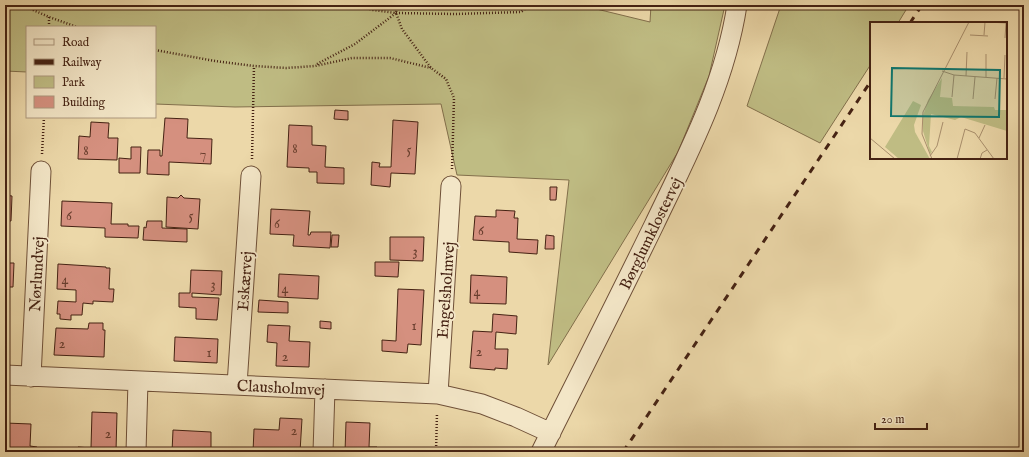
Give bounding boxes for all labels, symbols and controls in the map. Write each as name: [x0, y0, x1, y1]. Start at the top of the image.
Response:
inset map: [870, 22, 1007, 159]
legend: [26, 26, 156, 118]
text: Road: [62, 35, 90, 50]
text: Railway: [62, 55, 101, 70]
text: Park: [62, 75, 85, 90]
text: Building: [62, 95, 106, 110]
house number: 8: [292, 140, 298, 158]
house number: 5: [406, 141, 412, 159]
house number: 8: [83, 142, 89, 160]
house number: 7: [200, 145, 206, 163]
street label: Børglumklostervej: [616, 174, 688, 293]
house number: 6: [66, 207, 73, 225]
house number: 5: [188, 207, 194, 225]
house number: 6: [274, 215, 281, 233]
house number: 6: [478, 222, 485, 240]
street label: Nørlundvej: [26, 236, 50, 312]
street label: Engelsholmvej: [434, 241, 460, 339]
house number: 3: [412, 243, 418, 261]
street label: Eskærvej: [234, 251, 258, 312]
house number: 4: [62, 271, 69, 289]
house number: 3: [210, 276, 216, 294]
house number: 4: [282, 280, 289, 298]
house number: 4: [474, 283, 481, 301]
house number: 1: [411, 317, 417, 335]
house number: 2: [59, 335, 66, 353]
house number: 2: [476, 343, 483, 361]
house number: 1: [206, 344, 212, 362]
house number: 2: [282, 348, 289, 366]
street label: Clausholmvej: [236, 377, 326, 401]
scale bar: [875, 405, 927, 431]
text: 20 m: [881, 412, 904, 427]
house number: 2: [291, 422, 298, 440]
house number: 2: [105, 425, 112, 443]

